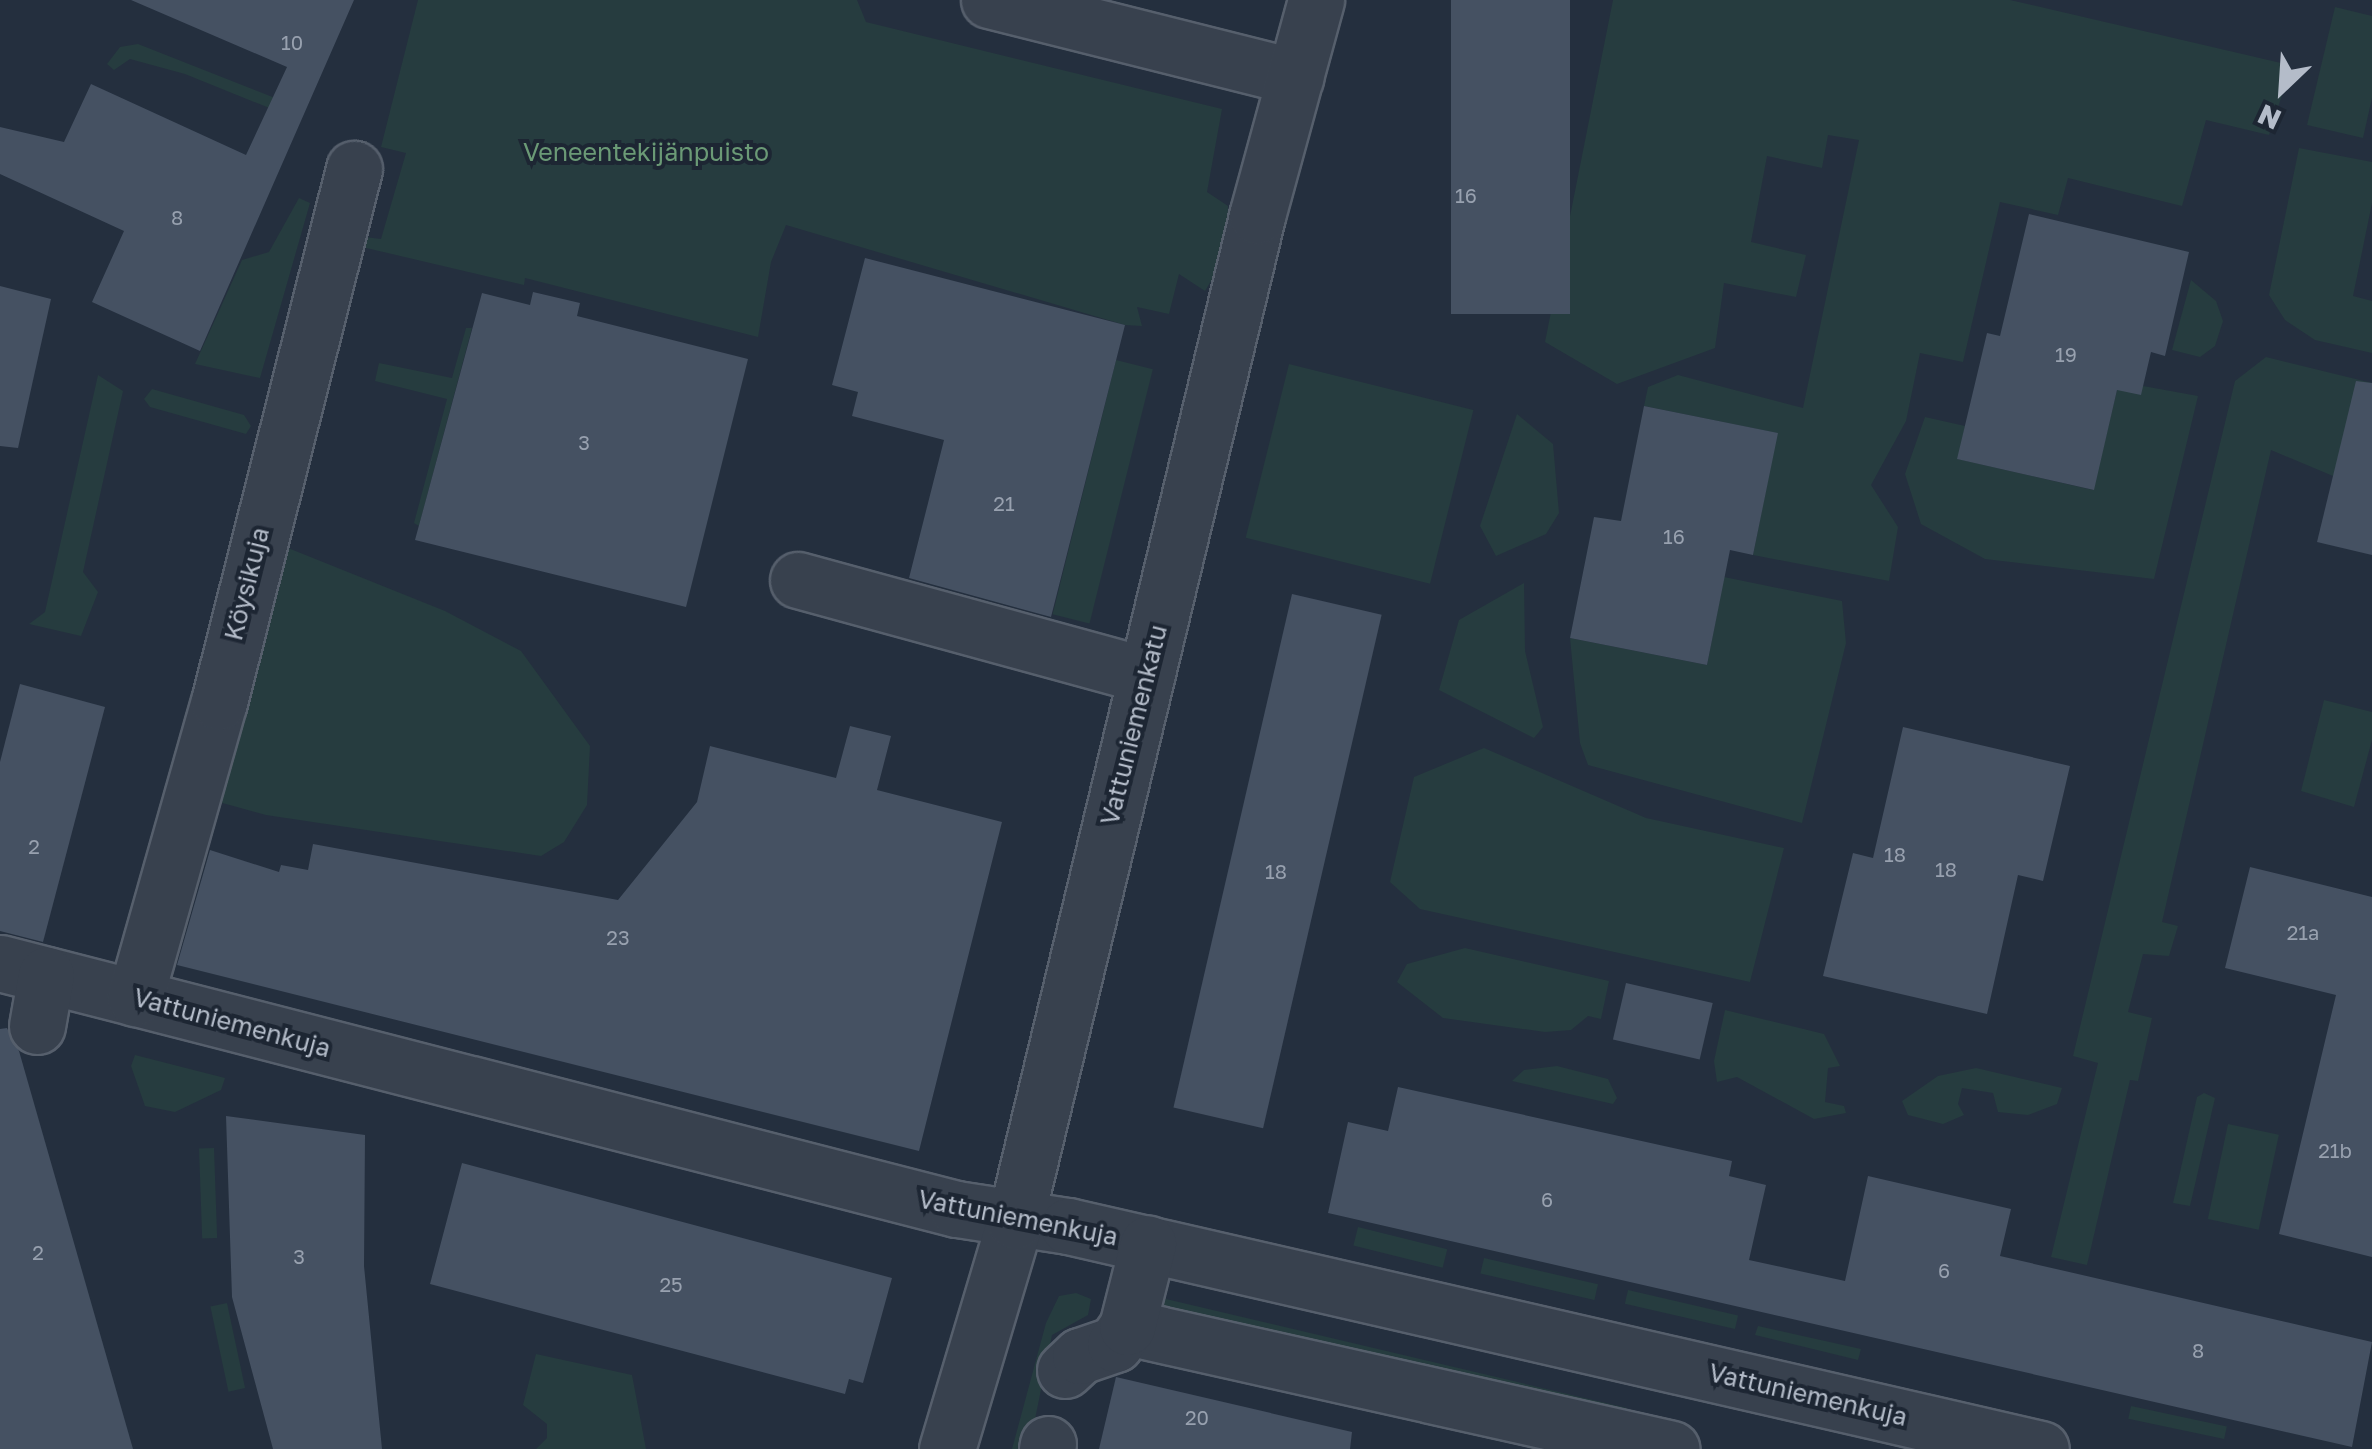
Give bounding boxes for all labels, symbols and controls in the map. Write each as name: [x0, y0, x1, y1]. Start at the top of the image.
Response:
house number: 10: [281, 30, 303, 54]
north arrow: [2232, 40, 2332, 140]
text: N: [2252, 98, 2286, 137]
park label: Veneentekijänpuisto: [523, 137, 769, 167]
house number: 16: [1455, 183, 1477, 207]
house number: 8: [171, 205, 183, 229]
house number: 19: [2055, 342, 2077, 366]
house number: 3: [578, 430, 590, 454]
house number: 21: [993, 491, 1015, 515]
street label: Köysikuja: [219, 524, 275, 644]
house number: 16: [1663, 524, 1685, 548]
street label: Vattuniemenkatu: [1095, 622, 1173, 828]
house number: 2: [28, 834, 40, 858]
house number: 18: [1884, 842, 1906, 866]
house number: 18: [1935, 857, 1957, 881]
house number: 18: [1265, 859, 1287, 883]
house number: 21a: [2287, 920, 2319, 944]
house number: 23: [606, 925, 630, 949]
street label: Vattuniemenkuja: [130, 982, 334, 1064]
house number: 21b: [2318, 1138, 2352, 1162]
street label: Vattuniemenkuja: [916, 1184, 1120, 1252]
house number: 6: [1541, 1187, 1553, 1211]
house number: 2: [32, 1240, 44, 1264]
house number: 3: [293, 1244, 305, 1268]
house number: 6: [1938, 1258, 1950, 1282]
house number: 25: [659, 1272, 683, 1296]
house number: 8: [2192, 1338, 2204, 1362]
street label: Vattuniemenkuja: [1706, 1358, 1910, 1432]
house number: 20: [1185, 1405, 1209, 1429]

